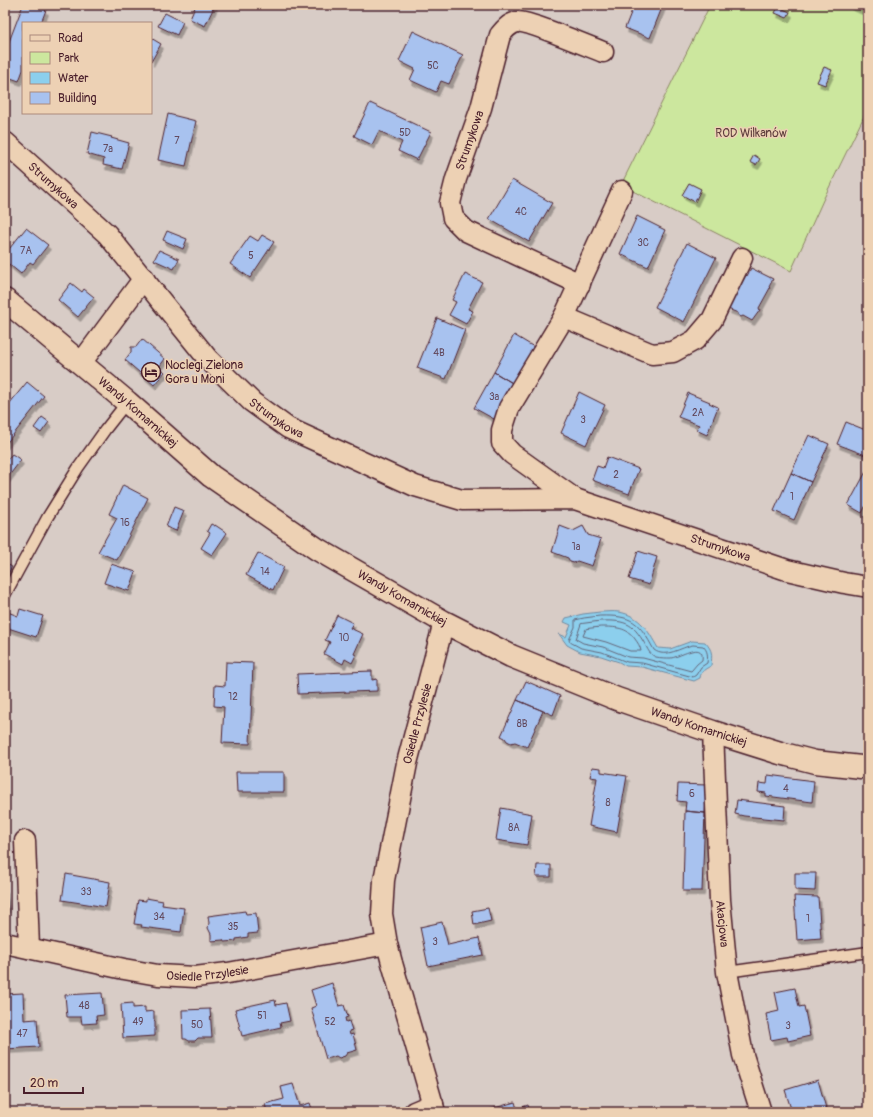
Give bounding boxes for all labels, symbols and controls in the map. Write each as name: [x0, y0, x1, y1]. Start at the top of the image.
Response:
legend: [22, 22, 152, 114]
text: Road: [58, 31, 83, 46]
text: Park: [58, 51, 79, 66]
house number: 5C: [427, 60, 439, 72]
text: Water: [58, 71, 89, 86]
text: Building: [58, 91, 97, 106]
street label: Strumykowa: [453, 108, 488, 173]
park label: ROD Wilkanów: [715, 126, 787, 141]
house number: 5D: [399, 127, 411, 139]
house number: 7: [174, 135, 180, 147]
house number: 7a: [103, 143, 113, 155]
street label: Strumykowa: [25, 159, 82, 213]
house number: 4C: [515, 206, 527, 218]
house number: 3C: [637, 237, 649, 249]
house number: 7A: [20, 245, 32, 257]
house number: 5: [248, 250, 254, 262]
house number: 4B: [433, 347, 445, 359]
place label: Noclegi Zielona Gora u Moni: [165, 358, 243, 387]
hotel icon: Noclegi Zielona Gora u Moni: [140, 361, 162, 383]
street label: Wandy Komarnickiej: [95, 374, 181, 451]
house number: 3a: [489, 391, 499, 403]
street label: Strumykowa: [246, 395, 306, 442]
house number: 2A: [692, 407, 705, 419]
house number: 3: [580, 414, 586, 426]
house number: 2: [613, 469, 619, 481]
house number: 1: [790, 491, 794, 503]
house number: 16: [120, 517, 130, 529]
street label: Strumykowa: [688, 531, 753, 565]
house number: 1a: [572, 541, 581, 553]
house number: 14: [260, 566, 270, 578]
street label: Wandy Komarnickiej: [355, 567, 449, 630]
house number: 10: [339, 632, 350, 644]
street label: Osiedle Przylesie: [400, 682, 436, 766]
house number: 12: [228, 691, 238, 703]
street label: Wandy Komarnickiej: [648, 704, 749, 750]
house number: 8B: [517, 718, 528, 730]
house number: 4: [783, 783, 789, 795]
house number: 6: [689, 788, 695, 800]
house number: 8: [605, 797, 611, 809]
house number: 8A: [508, 822, 520, 834]
house number: 33: [80, 886, 92, 898]
street label: Akacjowa: [712, 900, 732, 948]
house number: 34: [153, 911, 165, 923]
house number: 1: [806, 913, 810, 925]
house number: 35: [228, 921, 239, 933]
house number: 3: [432, 936, 438, 948]
street label: Osiedle Przylesie: [166, 962, 250, 985]
house number: 48: [79, 1000, 89, 1012]
house number: 51: [257, 1010, 267, 1022]
house number: 49: [133, 1016, 143, 1028]
house number: 52: [324, 1016, 336, 1028]
house number: 50: [191, 1019, 203, 1031]
house number: 3: [785, 1020, 791, 1032]
house number: 47: [16, 1028, 28, 1040]
scale bar: [24, 1069, 83, 1095]
text: 20 m: [30, 1076, 59, 1091]

